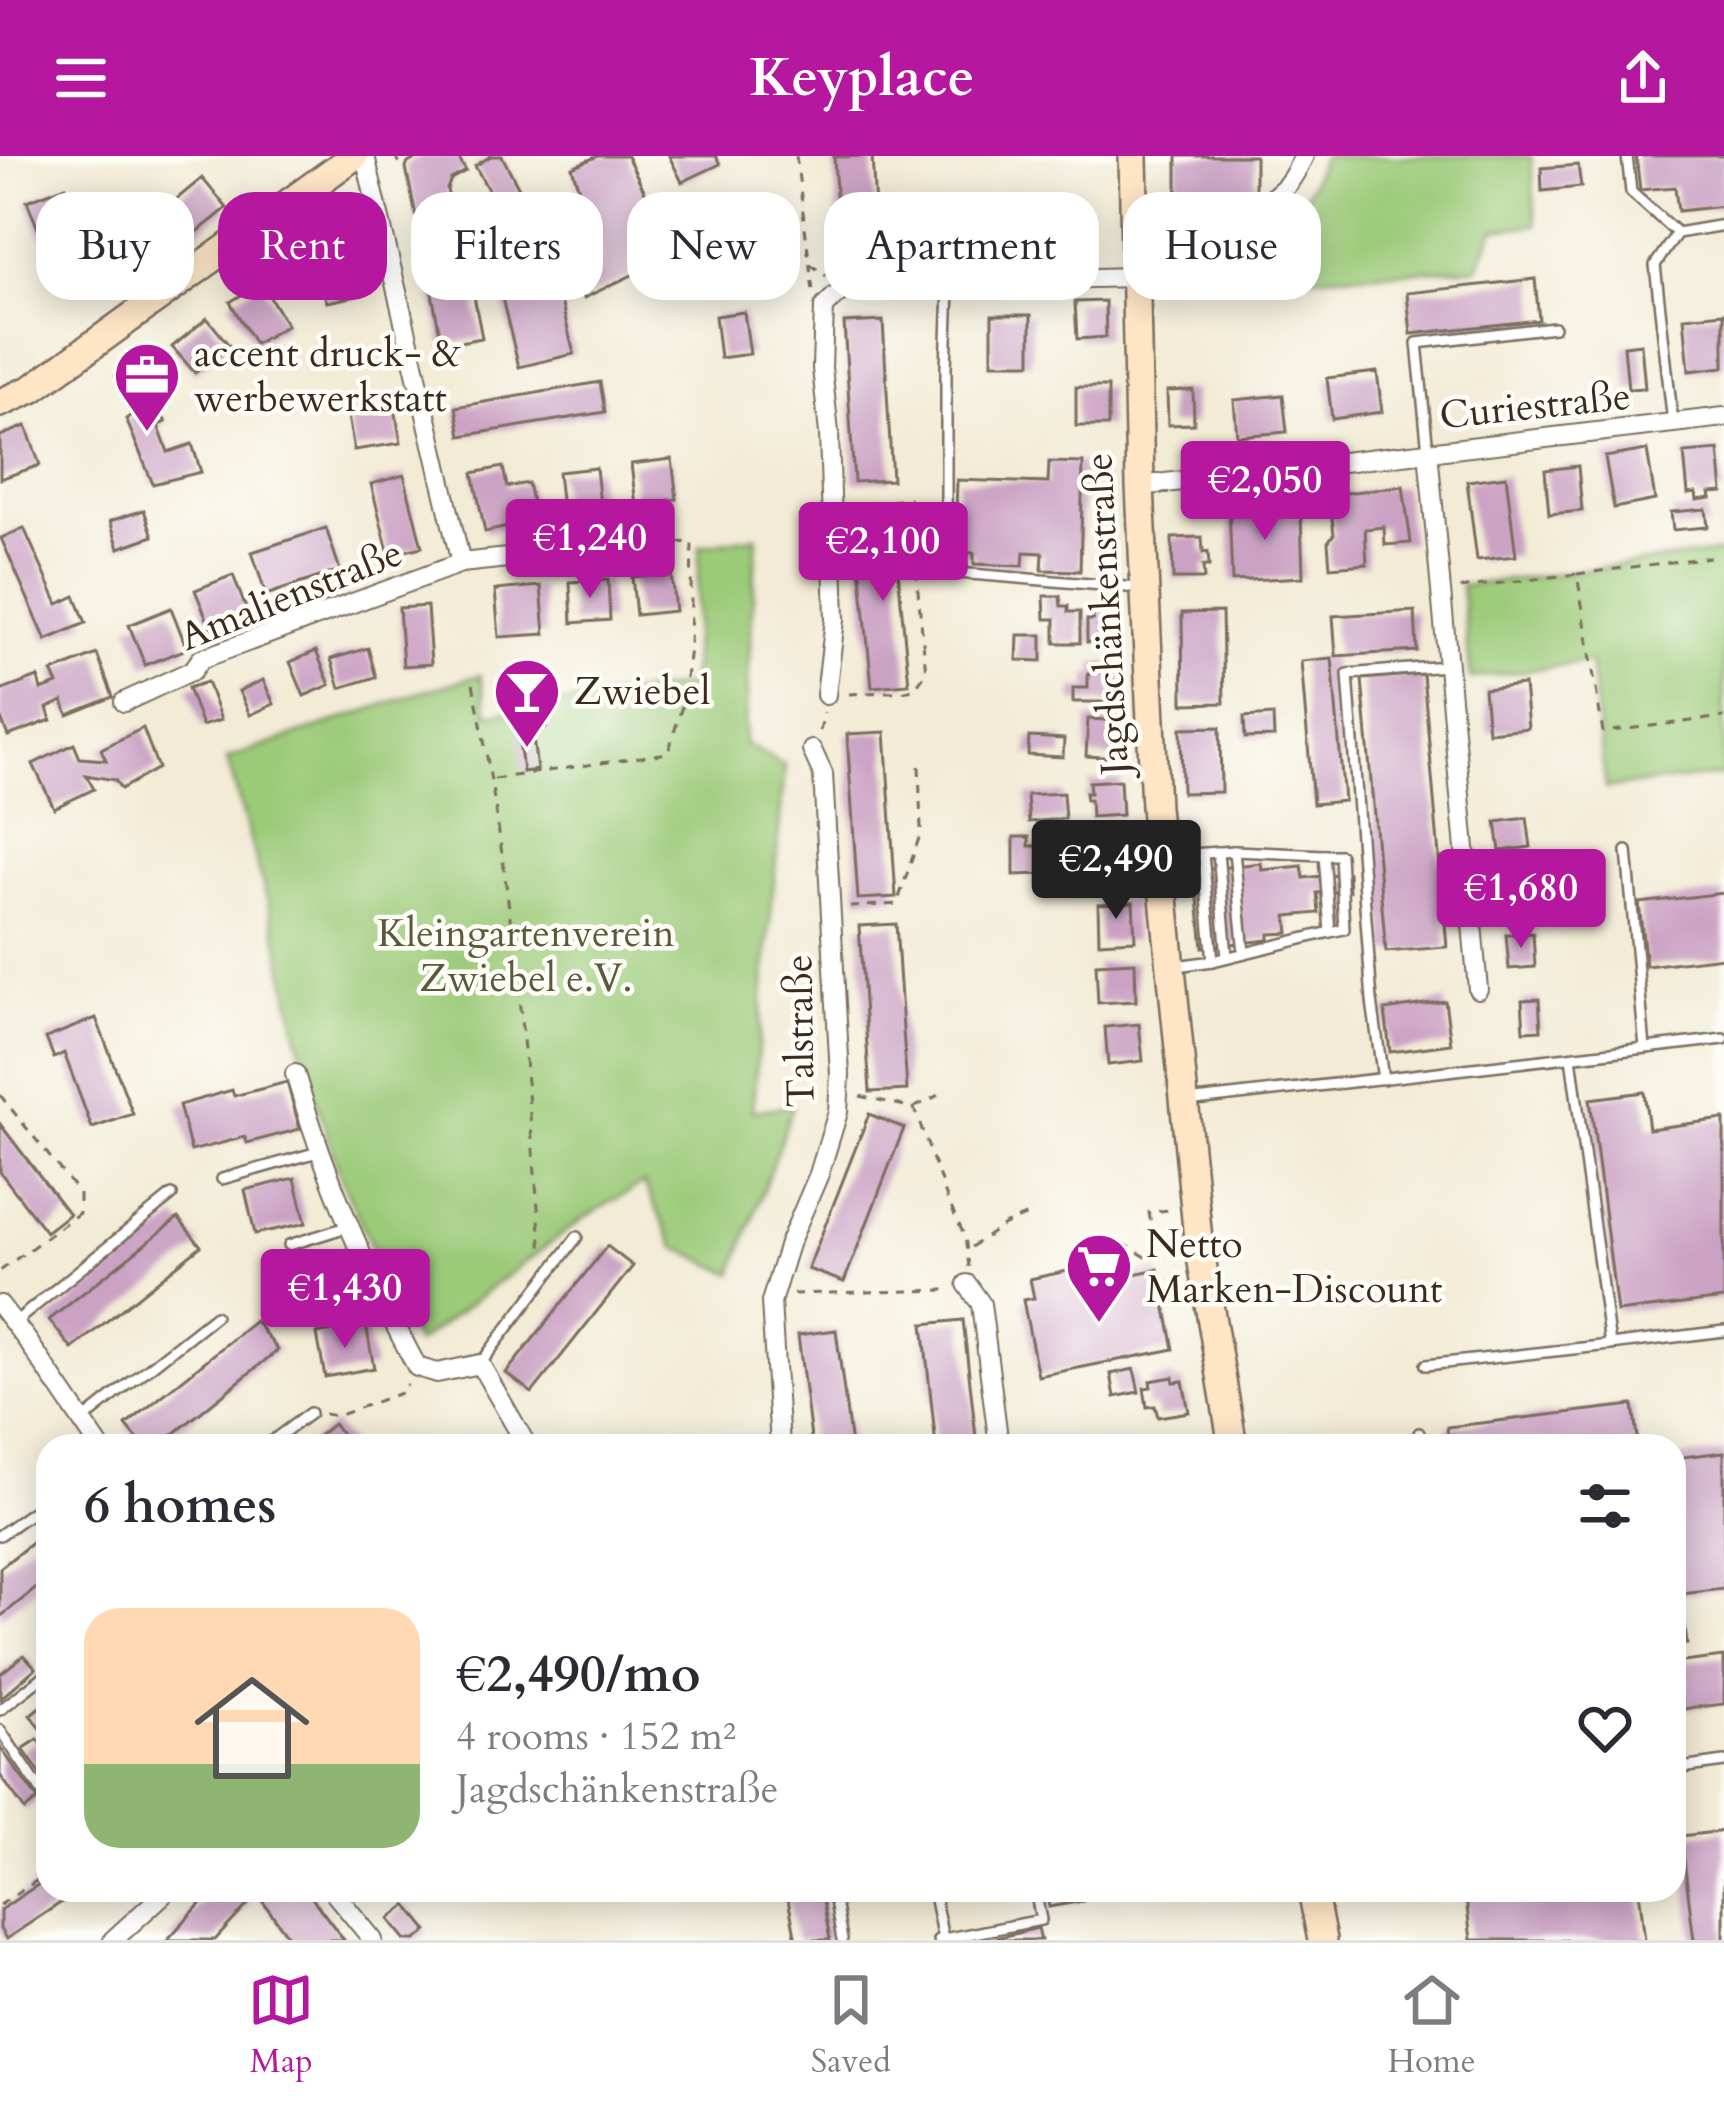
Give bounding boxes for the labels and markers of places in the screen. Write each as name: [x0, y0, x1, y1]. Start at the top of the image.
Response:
place label: accent druck- & werbewerkstatt: [194, 327, 461, 425]
office icon: accent druck- & werbewerkstatt: [112, 340, 182, 434]
pin: €2,050: [1167, 441, 1363, 543]
pin: €1,240: [492, 499, 688, 601]
pin: €2,100: [785, 502, 981, 604]
bar icon: Zwiebel: [492, 656, 562, 750]
place label: Zwiebel: [574, 665, 710, 718]
pin: €2,490: [1018, 820, 1214, 922]
pin: €1,680: [1423, 849, 1619, 951]
place label: Netto Marken-Discount: [1146, 1218, 1442, 1316]
supermarket icon: Netto Marken-Discount: [1064, 1231, 1134, 1325]
pin: €1,430: [247, 1249, 443, 1351]

